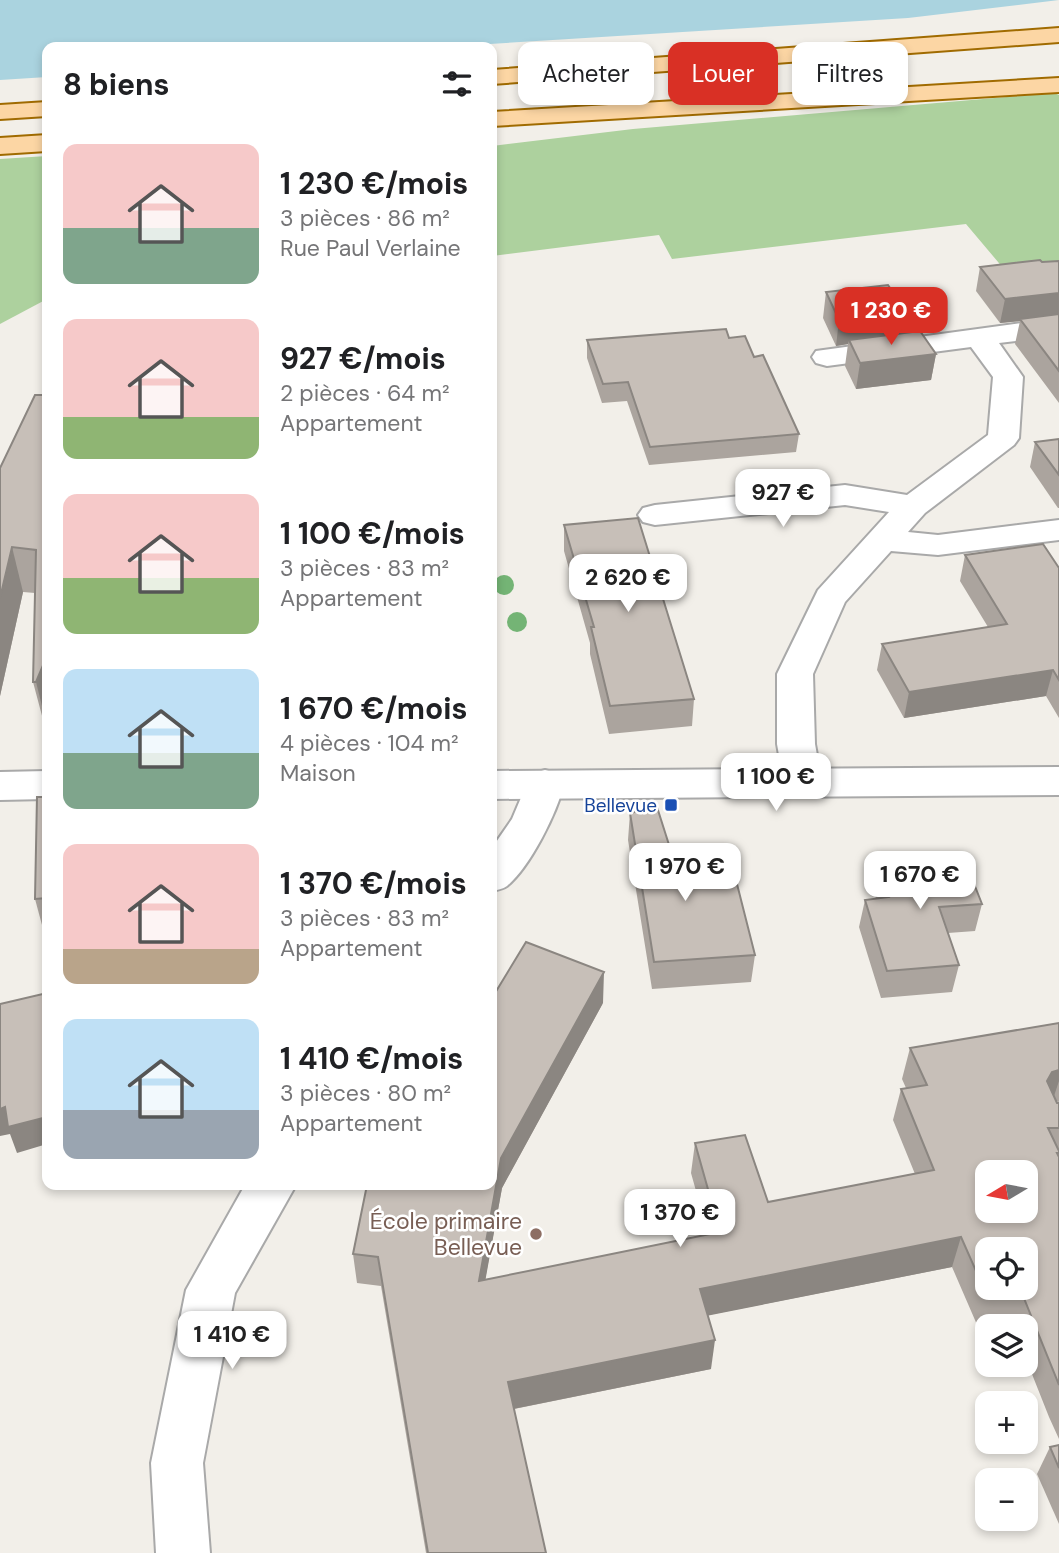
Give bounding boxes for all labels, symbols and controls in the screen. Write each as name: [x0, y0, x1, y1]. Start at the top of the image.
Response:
chip: Acheter: [518, 42, 654, 105]
chip: Louer: [668, 42, 778, 105]
chip: Filtres: [792, 42, 908, 105]
text: 8 biens: [63, 65, 169, 104]
icon: filters: [438, 65, 476, 103]
text: 1 230 €/mois: [280, 164, 468, 203]
icon: home: [119, 172, 203, 256]
text: 3 pièces · 86 m²: [280, 203, 450, 233]
text: Rue Paul Verlaine: [280, 233, 461, 263]
pin: 1 230 €: [826, 288, 956, 347]
text: 1 230 €: [851, 295, 931, 325]
text: 927 €/mois: [280, 339, 446, 378]
icon: home: [119, 347, 203, 431]
text: 2 pièces · 64 m²: [280, 378, 450, 408]
text: Appartement: [280, 408, 423, 438]
pin: 927 €: [734, 470, 832, 529]
text: 927 €: [751, 477, 815, 507]
text: 1 100 €/mois: [280, 514, 465, 553]
icon: home: [119, 522, 203, 606]
text: 3 pièces · 83 m²: [280, 553, 449, 583]
pin: 2 620 €: [563, 554, 693, 614]
text: 2 620 €: [585, 562, 671, 592]
text: Appartement: [280, 583, 423, 613]
text: 1 670 €/mois: [280, 689, 467, 728]
icon: home: [119, 697, 203, 781]
text: 4 pièces · 104 m²: [280, 728, 459, 758]
pin: 1 100 €: [711, 754, 841, 813]
text: Maison: [280, 758, 356, 788]
text: 1 100 €: [737, 761, 815, 791]
place label: Bellevue: [584, 793, 657, 818]
marker: Bellevue: [663, 797, 679, 813]
pin: 1 970 €: [620, 844, 750, 903]
text: 1 970 €: [645, 851, 725, 881]
pin: 1 670 €: [855, 852, 985, 911]
text: 1 670 €: [880, 859, 960, 889]
text: 1 370 €/mois: [280, 864, 467, 903]
icon: home: [119, 872, 203, 956]
text: 3 pièces · 83 m²: [280, 903, 449, 933]
text: Appartement: [280, 933, 423, 963]
text: 1 410 €/mois: [280, 1039, 463, 1078]
icon: home: [119, 1047, 203, 1131]
text: 3 pièces · 80 m²: [280, 1078, 451, 1108]
text: Appartement: [280, 1108, 423, 1138]
north arrow: [975, 1160, 1038, 1223]
map controls: [975, 1160, 1038, 1531]
pin: 1 370 €: [615, 1190, 745, 1249]
text: 1 370 €: [640, 1197, 720, 1227]
place label: École primaire Bellevue: [370, 1206, 522, 1262]
marker: École primaire Bellevue: [528, 1226, 544, 1242]
button: locate: [975, 1237, 1038, 1300]
pin: 1 410 €: [167, 1312, 297, 1371]
button: layers: [975, 1314, 1038, 1377]
text: 1 410 €: [194, 1319, 270, 1349]
button: +: [975, 1391, 1038, 1454]
button: −: [975, 1468, 1038, 1531]

